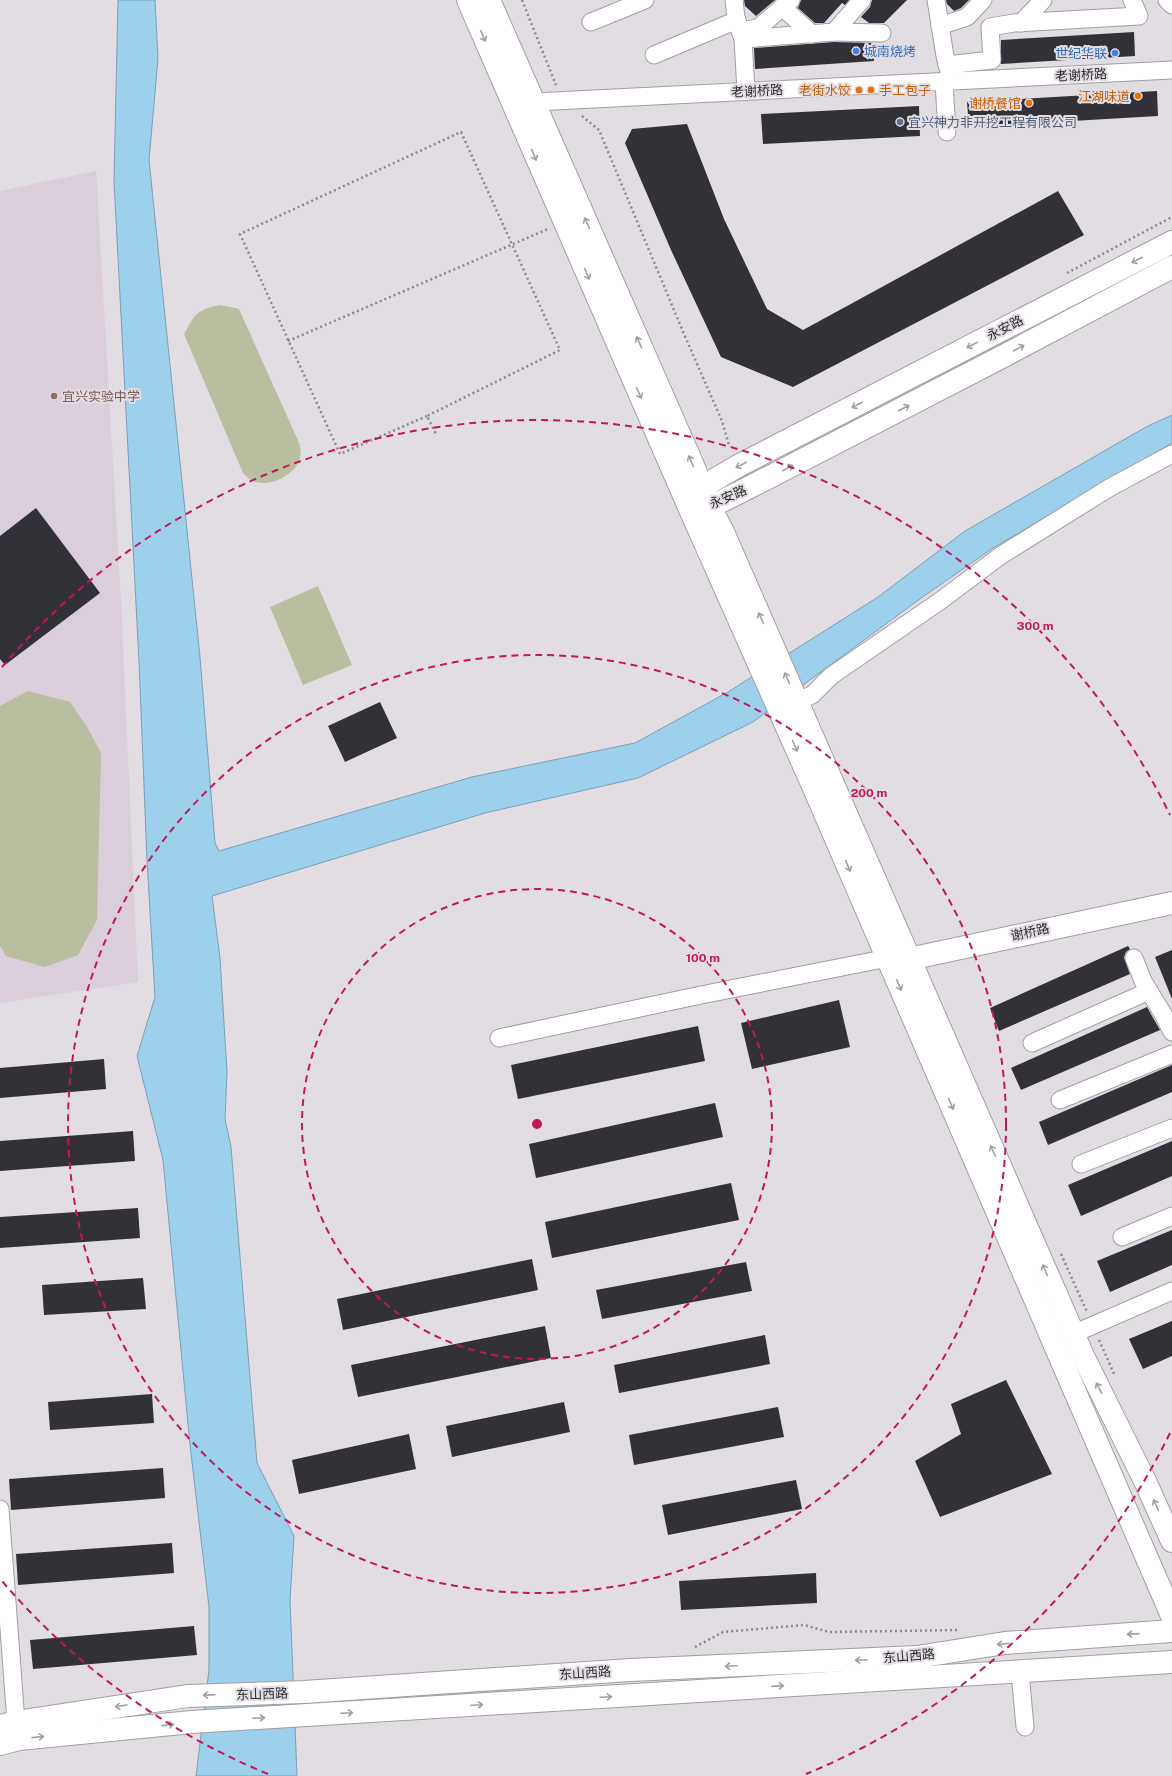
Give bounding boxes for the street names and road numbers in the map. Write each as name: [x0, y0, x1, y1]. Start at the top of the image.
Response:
street label: 老谢桥路: [1055, 66, 1107, 84]
street label: 老谢桥路: [731, 82, 783, 100]
street label: 永安路: [984, 312, 1026, 344]
street label: 永安路: [707, 482, 749, 512]
street label: 谢桥路: [1009, 921, 1051, 943]
street label: 东山西路: [882, 1646, 936, 1666]
street label: 东山西路: [559, 1664, 611, 1682]
street label: 东山西路: [236, 1686, 288, 1702]

